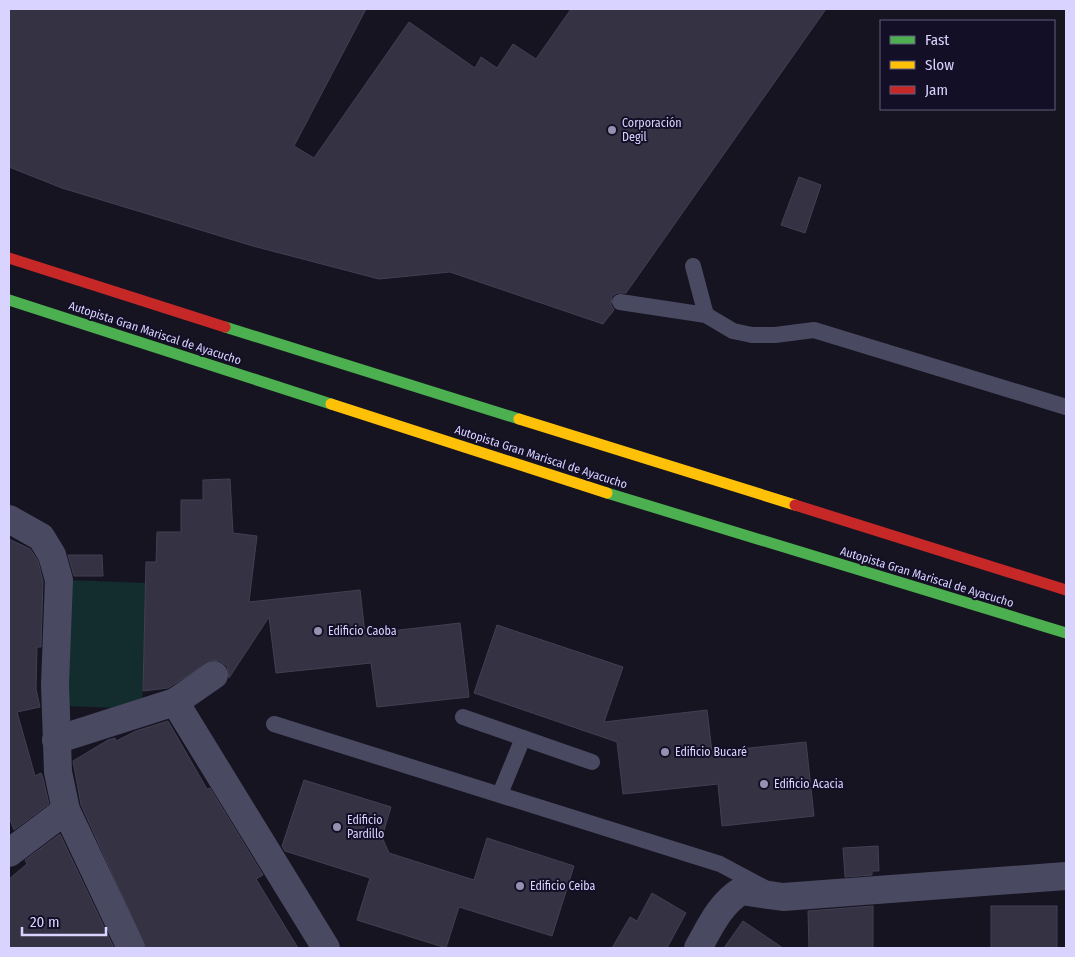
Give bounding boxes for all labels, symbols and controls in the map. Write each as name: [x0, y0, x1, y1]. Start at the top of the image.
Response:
legend: [880, 20, 1055, 110]
text: Fast: [925, 31, 949, 49]
text: Slow: [925, 56, 954, 74]
text: Jam: [925, 81, 948, 99]
place label: Corporación Degil: [622, 116, 682, 144]
marker: Corporación Degil: [606, 124, 618, 136]
street label: Autopista Gran Mariscal de Ayacucho: [67, 298, 243, 368]
street label: Autopista Gran Mariscal de Ayacucho: [453, 422, 629, 492]
street label: Autopista Gran Mariscal de Ayacucho: [839, 544, 1015, 610]
place label: Edificio Caoba: [328, 624, 397, 638]
marker: Edificio Caoba: [312, 625, 324, 637]
place label: Edificio Bucaré: [675, 745, 747, 759]
marker: Edificio Bucaré: [659, 746, 671, 758]
place label: Edificio Acacia: [774, 777, 844, 791]
marker: Edificio Acacia: [758, 778, 770, 790]
place label: Edificio Pardillo: [347, 813, 384, 841]
marker: Edificio Pardillo: [331, 821, 343, 833]
place label: Edificio Ceiba: [530, 879, 595, 893]
marker: Edificio Ceiba: [514, 880, 526, 892]
scale bar: [22, 904, 106, 936]
text: 20 m: [30, 913, 60, 931]

